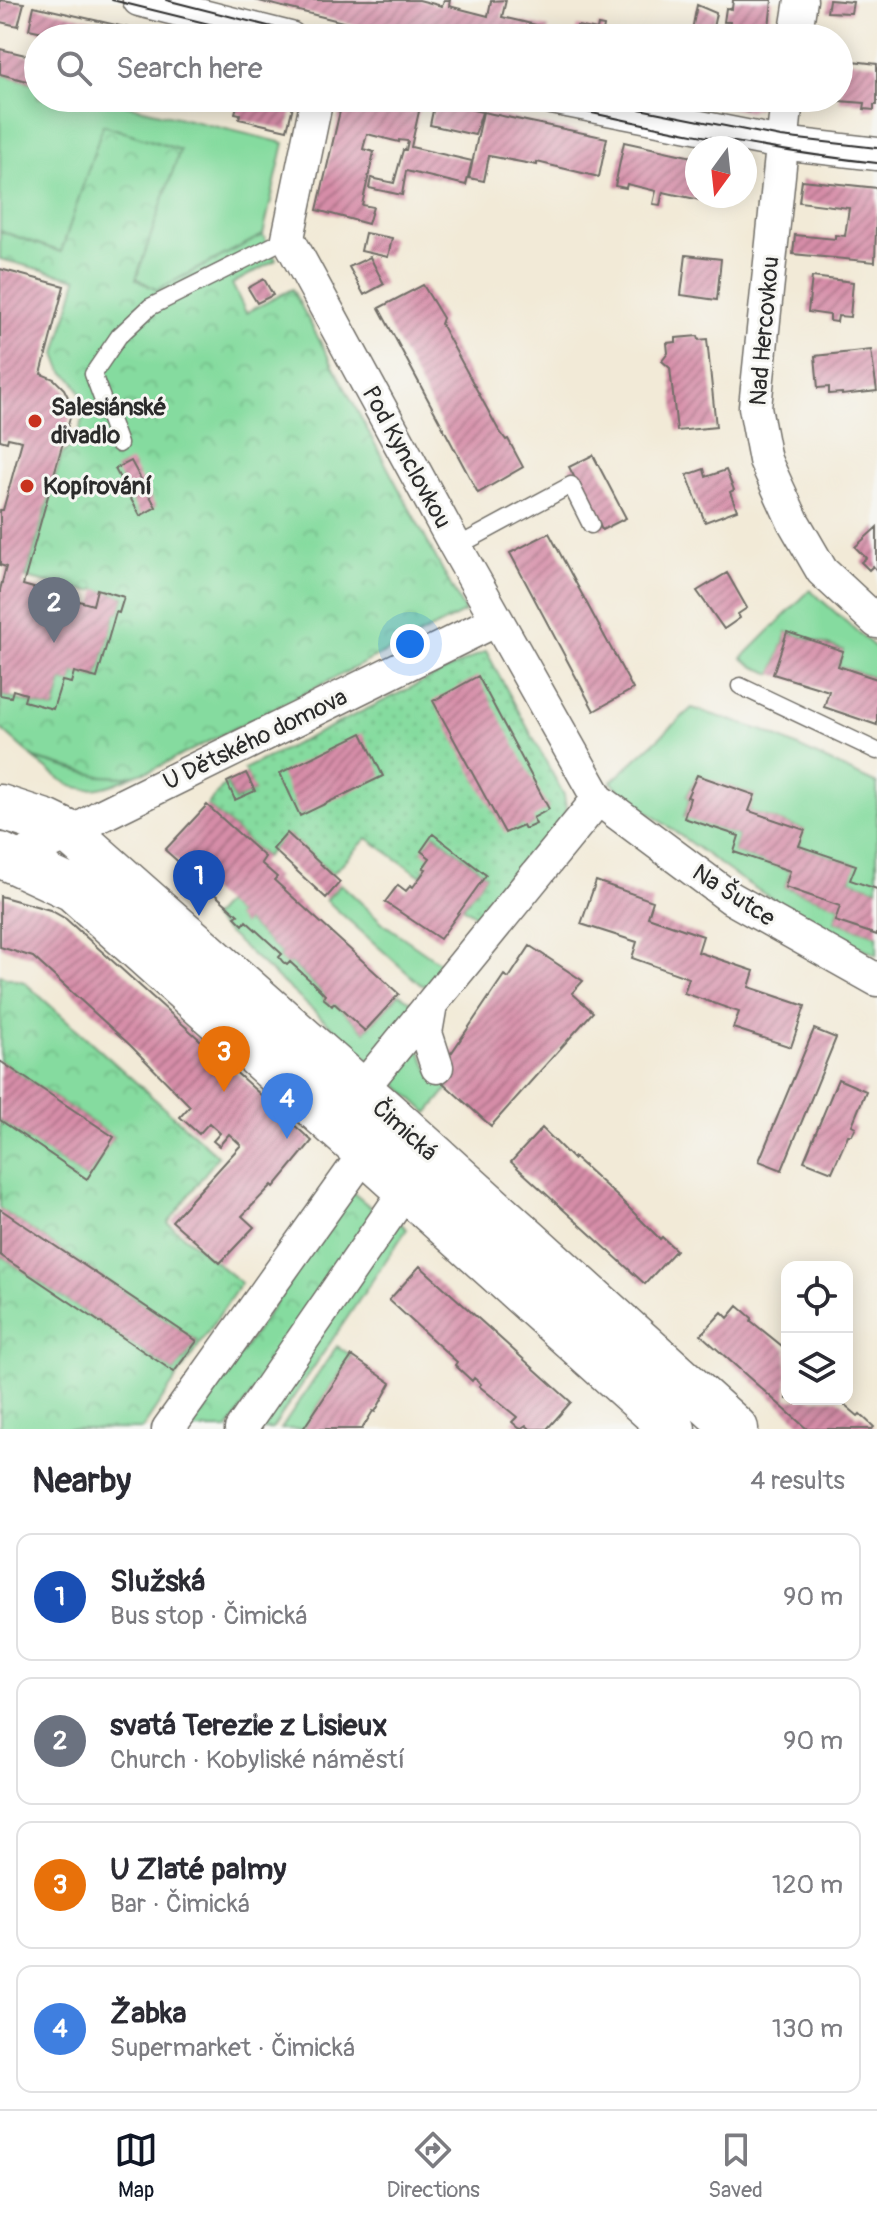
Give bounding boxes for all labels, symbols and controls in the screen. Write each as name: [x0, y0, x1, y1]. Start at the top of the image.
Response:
search box: [24, 24, 853, 112]
icon: search: [52, 46, 96, 90]
text: Search here: [116, 50, 263, 87]
north arrow: [685, 136, 757, 208]
street label: Nad Hercovkou: [744, 255, 785, 407]
street label: Pod Kynclovkou: [356, 381, 458, 533]
place label: Salesiánské divadlo: [51, 393, 167, 450]
marker: Salesiánské divadlo: [26, 412, 44, 430]
place label: Kopírování: [43, 472, 152, 501]
marker: Kopírování: [18, 477, 36, 495]
pin: 2: [28, 577, 80, 643]
your location: [390, 624, 430, 664]
street label: U Dětského domova: [158, 682, 352, 797]
pin: 1: [173, 850, 225, 916]
street label: Na Šutce: [687, 857, 781, 933]
pin: 3: [198, 1026, 250, 1092]
pin: 4: [261, 1073, 313, 1139]
street label: Čimická: [366, 1094, 443, 1167]
map controls: [781, 1261, 853, 1405]
button: locate: [781, 1261, 853, 1333]
button: layers: [781, 1333, 853, 1405]
text: Nearby: [32, 1460, 131, 1503]
text: 4 results: [750, 1465, 845, 1497]
text: Služská: [110, 1563, 205, 1600]
text: 1: [55, 1581, 65, 1613]
text: 90 m: [783, 1581, 843, 1613]
text: Bus stop · Čimická: [110, 1600, 308, 1632]
text: svatá Terezie z Lisieux: [110, 1707, 387, 1744]
text: 2: [53, 1725, 67, 1757]
text: 90 m: [783, 1725, 843, 1757]
text: Church · Kobyliské náměstí: [110, 1744, 405, 1776]
text: U Zlaté palmy: [110, 1851, 286, 1888]
text: 3: [53, 1869, 67, 1901]
text: 120 m: [772, 1869, 843, 1901]
text: Bar · Čimická: [110, 1888, 250, 1920]
text: Žabka: [110, 1995, 186, 2032]
text: 4: [52, 2013, 68, 2045]
text: 130 m: [772, 2013, 843, 2045]
text: Supermarket · Čimická: [110, 2032, 355, 2064]
tab: Map: [114, 2128, 158, 2204]
tab: Directions: [387, 2128, 480, 2204]
tab: Saved: [708, 2128, 763, 2204]

